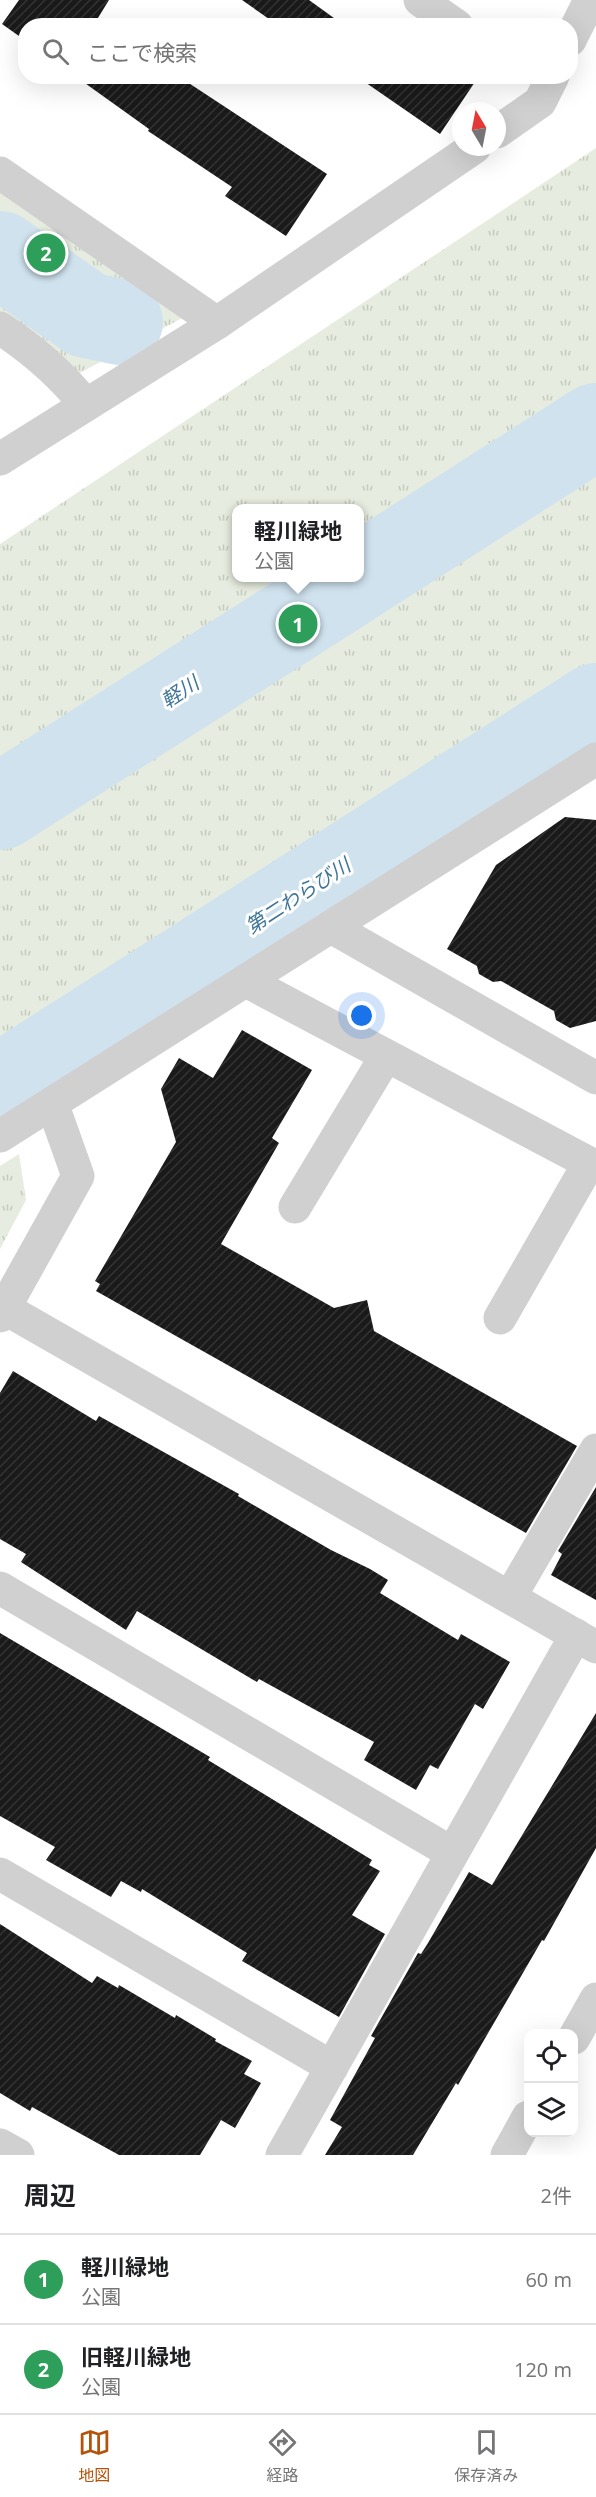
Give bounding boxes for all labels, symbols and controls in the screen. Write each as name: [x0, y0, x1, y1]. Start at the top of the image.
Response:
search box: [18, 18, 578, 84]
icon: search: [39, 35, 72, 68]
text: ここで検索: [87, 37, 197, 67]
north arrow: [452, 102, 506, 156]
pin: 2: [26, 230, 66, 276]
popup: [232, 504, 364, 582]
text: 軽川緑地: [254, 515, 342, 545]
text: 公園: [254, 547, 294, 574]
pin: 1: [278, 602, 318, 646]
water label: 軽川: [156, 668, 206, 714]
water label: 第二わらび川: [240, 850, 357, 940]
your location: [347, 1001, 376, 1030]
map controls: [524, 2029, 578, 2137]
button: locate: [524, 2029, 578, 2083]
button: layers: [524, 2083, 578, 2137]
text: 周辺: [24, 2177, 76, 2213]
text: 2件: [541, 2182, 572, 2209]
text: 軽川緑地: [81, 2251, 169, 2281]
text: 1: [38, 2266, 49, 2293]
text: 60 m: [525, 2266, 572, 2293]
text: 公園: [81, 2283, 121, 2310]
text: 旧軽川緑地: [81, 2341, 191, 2371]
text: 2: [38, 2356, 49, 2383]
text: 120 m: [514, 2356, 572, 2383]
text: 公園: [81, 2373, 121, 2400]
tab: 地図: [78, 2426, 111, 2486]
tab: 経路: [266, 2426, 299, 2486]
tab: 保存済み: [454, 2426, 518, 2486]

